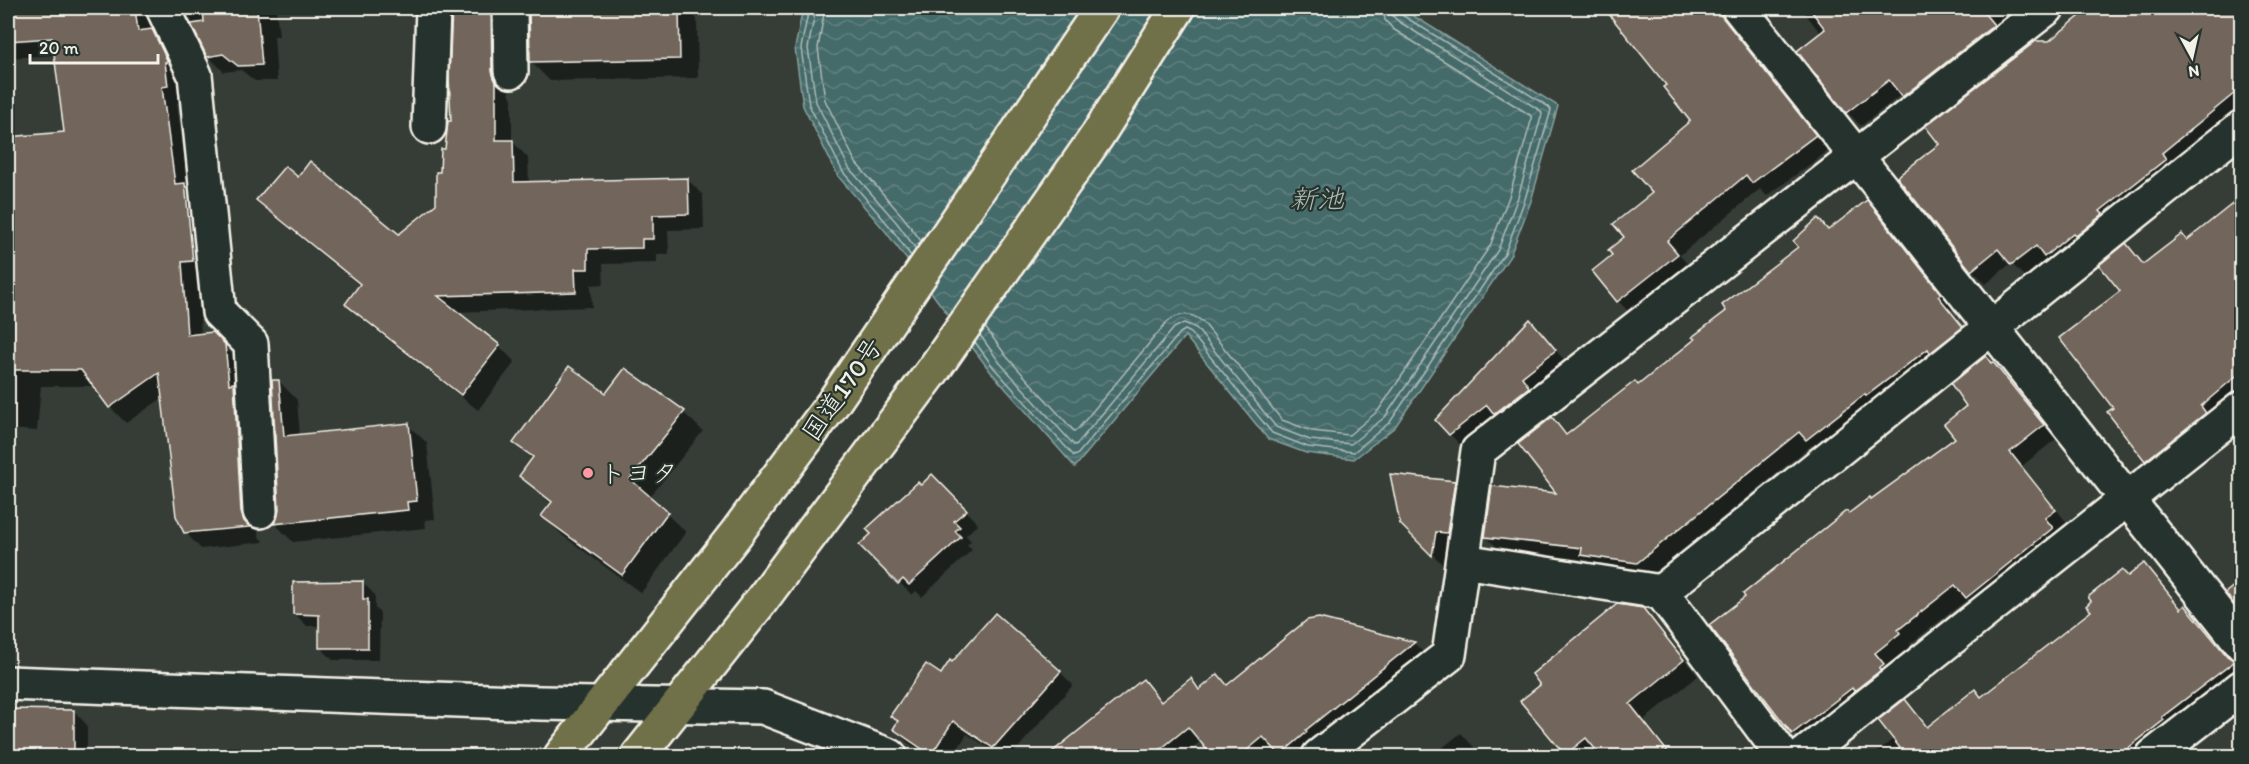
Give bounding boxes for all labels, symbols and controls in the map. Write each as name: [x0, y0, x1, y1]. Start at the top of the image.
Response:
scale bar: [30, 27, 158, 65]
north arrow: [2162, 27, 2222, 87]
text: 20 m: [39, 37, 79, 59]
text: N: [2187, 61, 2201, 82]
water label: 新池: [1290, 182, 1345, 215]
street label: 国道170号: [795, 331, 889, 447]
place label: トヨタ: [600, 457, 678, 489]
marker: トヨタ: [581, 466, 595, 480]

